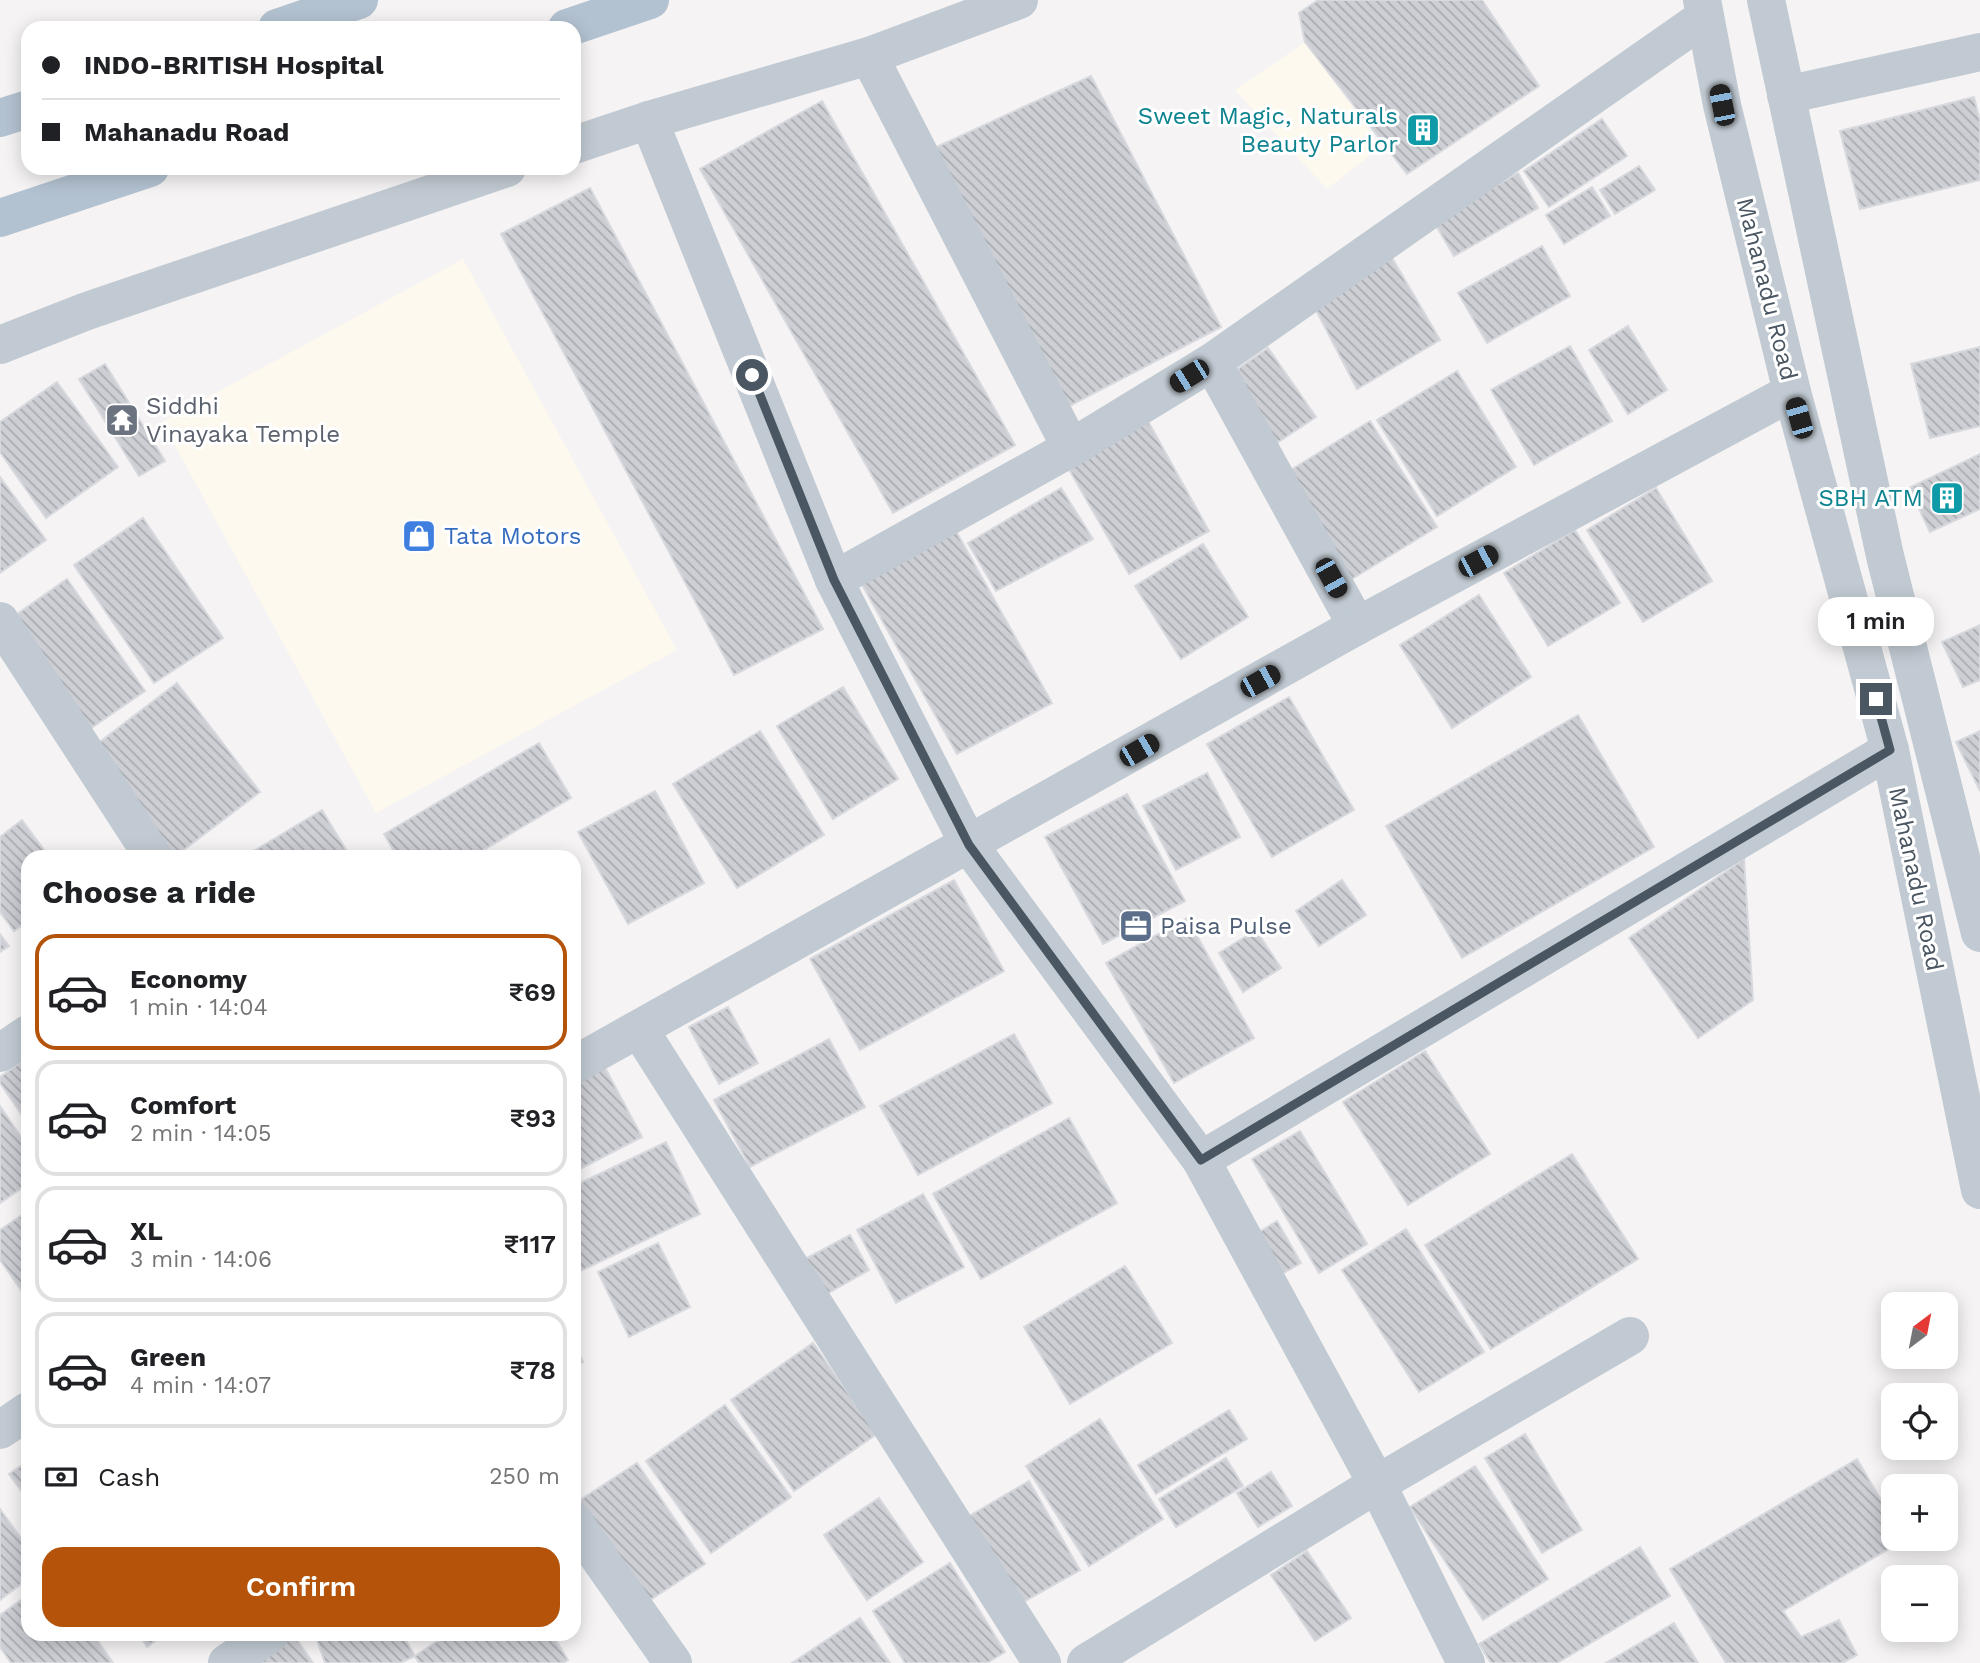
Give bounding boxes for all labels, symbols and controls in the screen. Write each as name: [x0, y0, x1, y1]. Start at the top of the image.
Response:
text: INDO-BRITISH Hospital: [84, 50, 383, 80]
car: [1708, 82, 1737, 128]
place label: Sweet Magic, Naturals Beauty Parlor: [1138, 102, 1398, 158]
building icon: Sweet Magic, Naturals Beauty Parlor: [1404, 111, 1442, 149]
text: Mahanadu Road: [84, 117, 289, 147]
street label: Mahanadu Road: [1731, 195, 1803, 383]
car: [1166, 356, 1213, 396]
route start: [736, 359, 768, 391]
place label: Siddhi Vinayaka Temple: [146, 392, 340, 448]
car: [1784, 395, 1815, 441]
temple icon: Siddhi Vinayaka Temple: [103, 401, 141, 439]
building icon: SBH ATM: [1928, 479, 1966, 517]
place label: SBH ATM: [1818, 484, 1923, 512]
shop icon: Tata Motors: [400, 517, 438, 555]
place label: Tata Motors: [444, 522, 581, 550]
car: [1455, 542, 1502, 580]
car: [1312, 555, 1351, 601]
callout: 1 min: [1818, 598, 1934, 646]
text: 1 min: [1846, 608, 1906, 635]
car: [1237, 662, 1284, 700]
route end: [1860, 683, 1892, 715]
car: [1116, 730, 1163, 770]
street label: Mahanadu Road: [1883, 784, 1949, 974]
text: Choose a ride: [42, 873, 256, 911]
office icon: Paisa Pulse: [1117, 907, 1155, 945]
place label: Paisa Pulse: [1160, 912, 1292, 940]
icon: car: [46, 961, 109, 1024]
text: Economy: [130, 964, 247, 994]
text: ₹69: [509, 977, 556, 1007]
text: 1 min · 14:04: [130, 994, 268, 1021]
icon: car: [46, 1087, 109, 1150]
text: Comfort: [130, 1090, 236, 1120]
text: ₹93: [510, 1103, 556, 1133]
text: 2 min · 14:05: [130, 1120, 271, 1147]
icon: car: [46, 1213, 109, 1276]
text: XL: [130, 1216, 163, 1246]
text: ₹117: [504, 1229, 556, 1259]
text: 3 min · 14:06: [130, 1246, 272, 1273]
north arrow: [1881, 1292, 1958, 1368]
map controls: [1881, 1292, 1958, 1642]
icon: car: [46, 1339, 109, 1402]
text: Green: [130, 1342, 206, 1372]
text: ₹78: [510, 1355, 556, 1385]
text: 4 min · 14:07: [130, 1372, 271, 1399]
button: locate: [1881, 1383, 1958, 1460]
icon: cash: [42, 1458, 80, 1496]
text: Cash: [98, 1462, 160, 1492]
text: 250 m: [489, 1463, 560, 1490]
button: +: [1881, 1474, 1958, 1551]
button: Confirm: [42, 1547, 560, 1627]
button: −: [1881, 1565, 1958, 1642]

